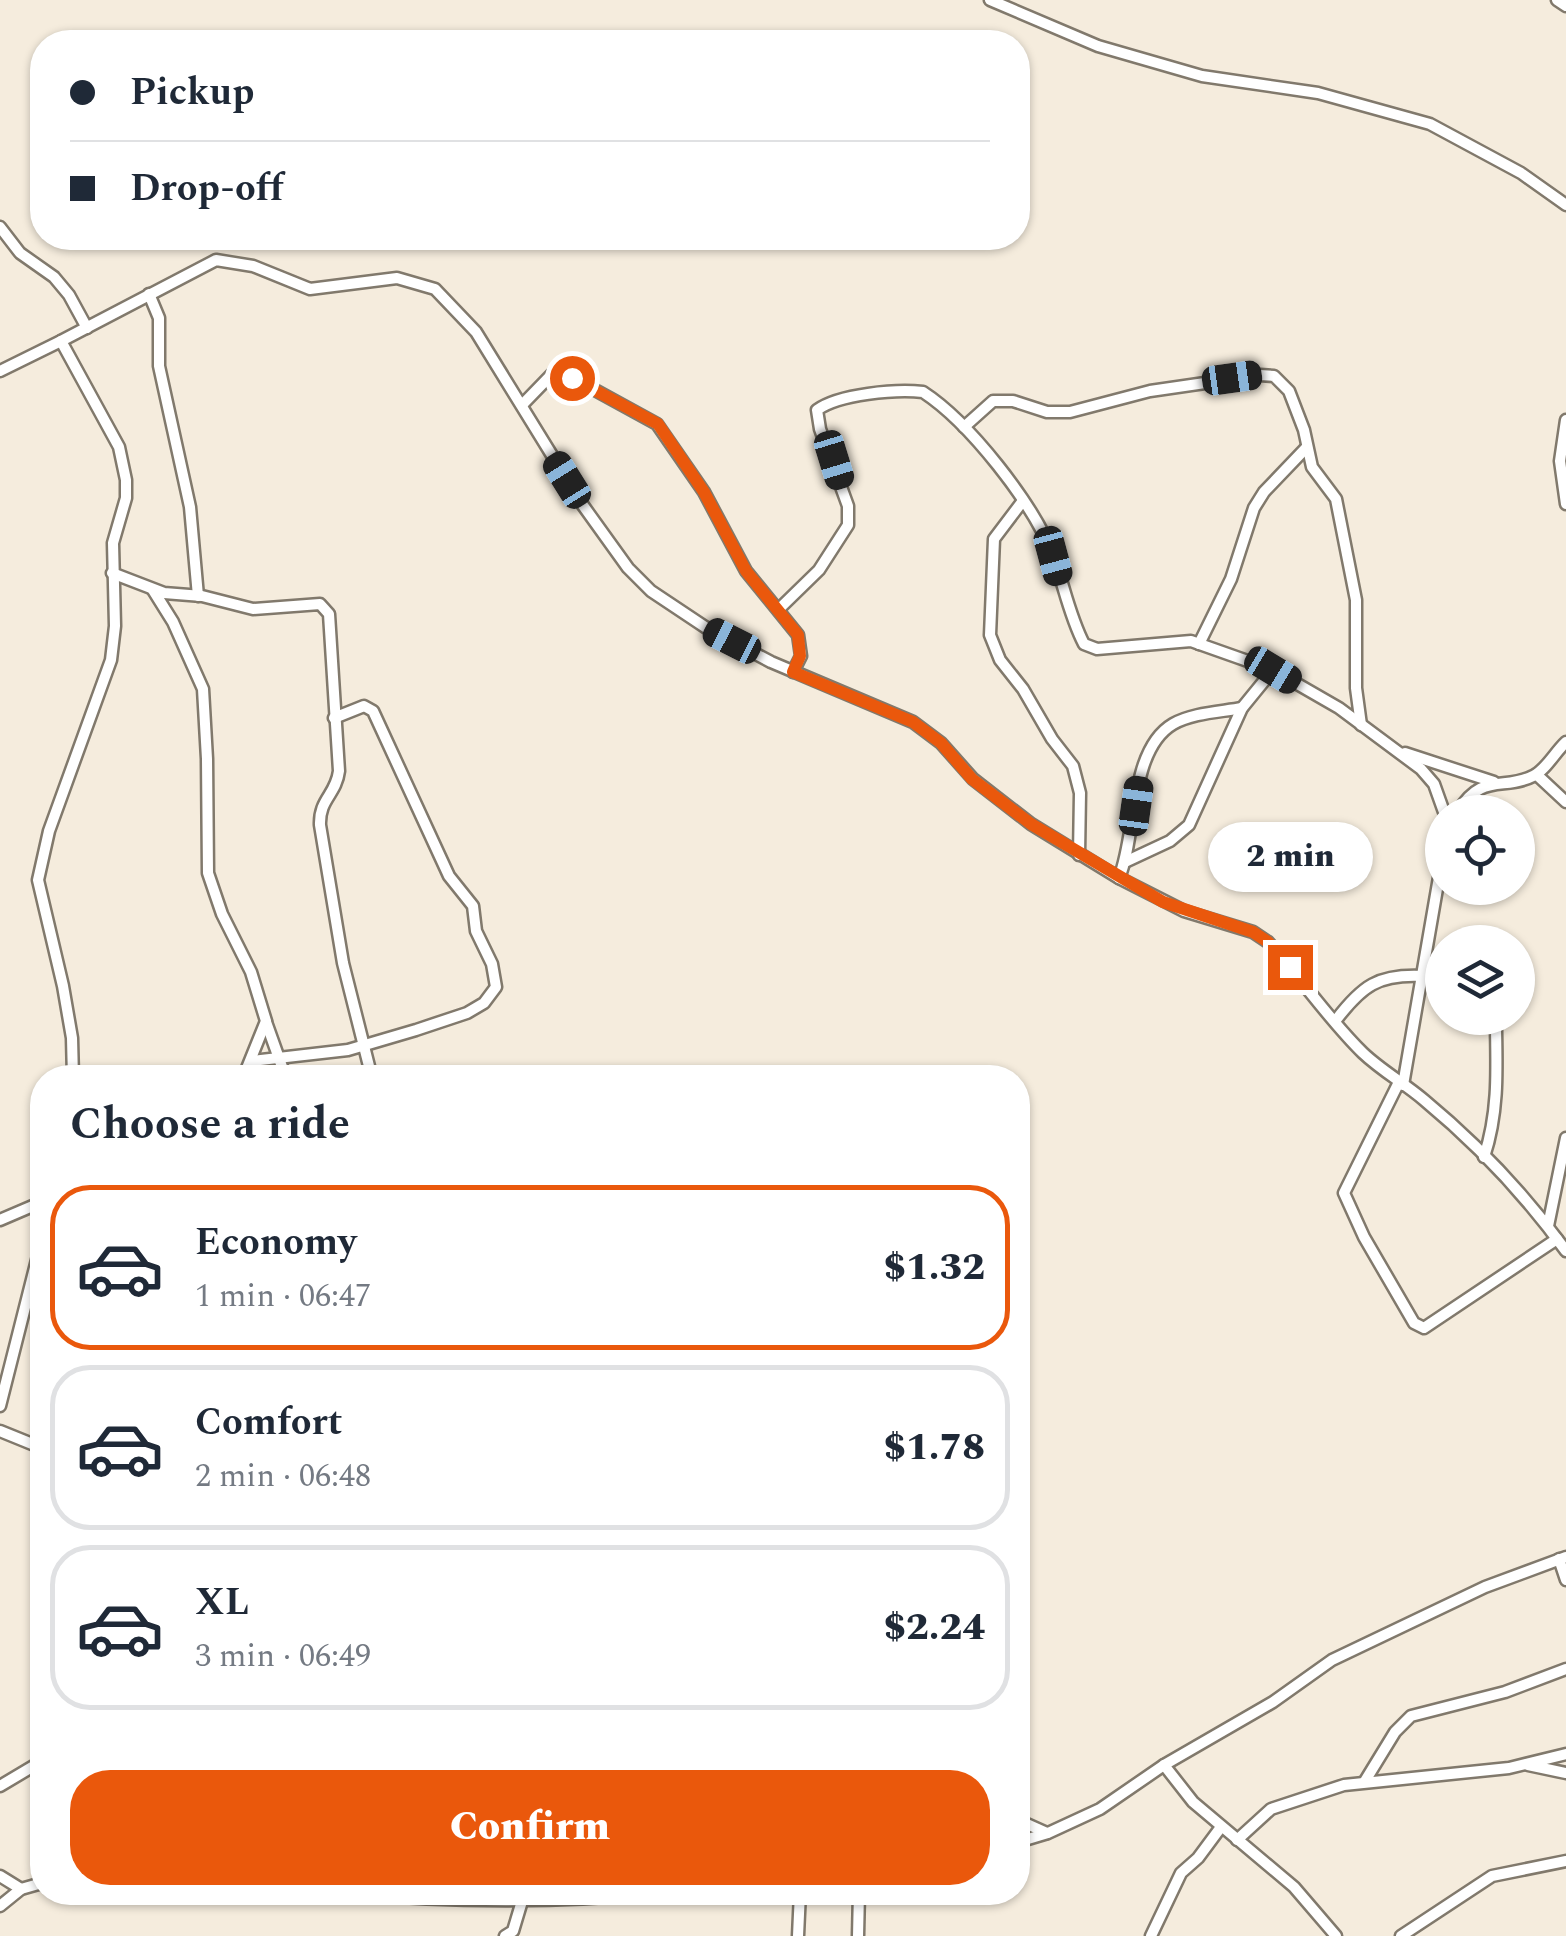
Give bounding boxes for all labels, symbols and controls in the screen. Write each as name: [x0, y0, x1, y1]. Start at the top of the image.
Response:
text: Pickup: [130, 64, 254, 122]
text: Drop-off: [130, 160, 284, 218]
route start: [550, 356, 595, 401]
car: [1200, 359, 1264, 397]
car: [811, 427, 857, 493]
car: [538, 447, 596, 513]
car: [1031, 523, 1075, 589]
car: [698, 614, 766, 668]
car: [1240, 642, 1306, 698]
car: [1117, 774, 1155, 838]
map controls: [1425, 795, 1535, 1035]
button: locate: [1425, 795, 1535, 905]
callout: 2 min: [1208, 822, 1372, 892]
text: 2 min: [1246, 832, 1335, 881]
button: layers: [1425, 925, 1535, 1035]
route end: [1268, 945, 1313, 990]
text: Choose a ride: [70, 1090, 350, 1159]
text: Economy: [195, 1214, 356, 1272]
icon: car: [75, 1223, 165, 1313]
text: $1.32: [883, 1239, 985, 1297]
text: 1 min · 06:47: [195, 1272, 371, 1321]
text: Comfort: [195, 1394, 342, 1452]
icon: car: [75, 1403, 165, 1493]
text: $1.78: [883, 1419, 985, 1477]
text: 2 min · 06:48: [195, 1452, 371, 1501]
text: XL: [195, 1574, 249, 1632]
icon: car: [75, 1583, 165, 1673]
text: $2.24: [883, 1599, 985, 1657]
text: 3 min · 06:49: [195, 1632, 371, 1681]
button: Confirm: [70, 1770, 990, 1885]

